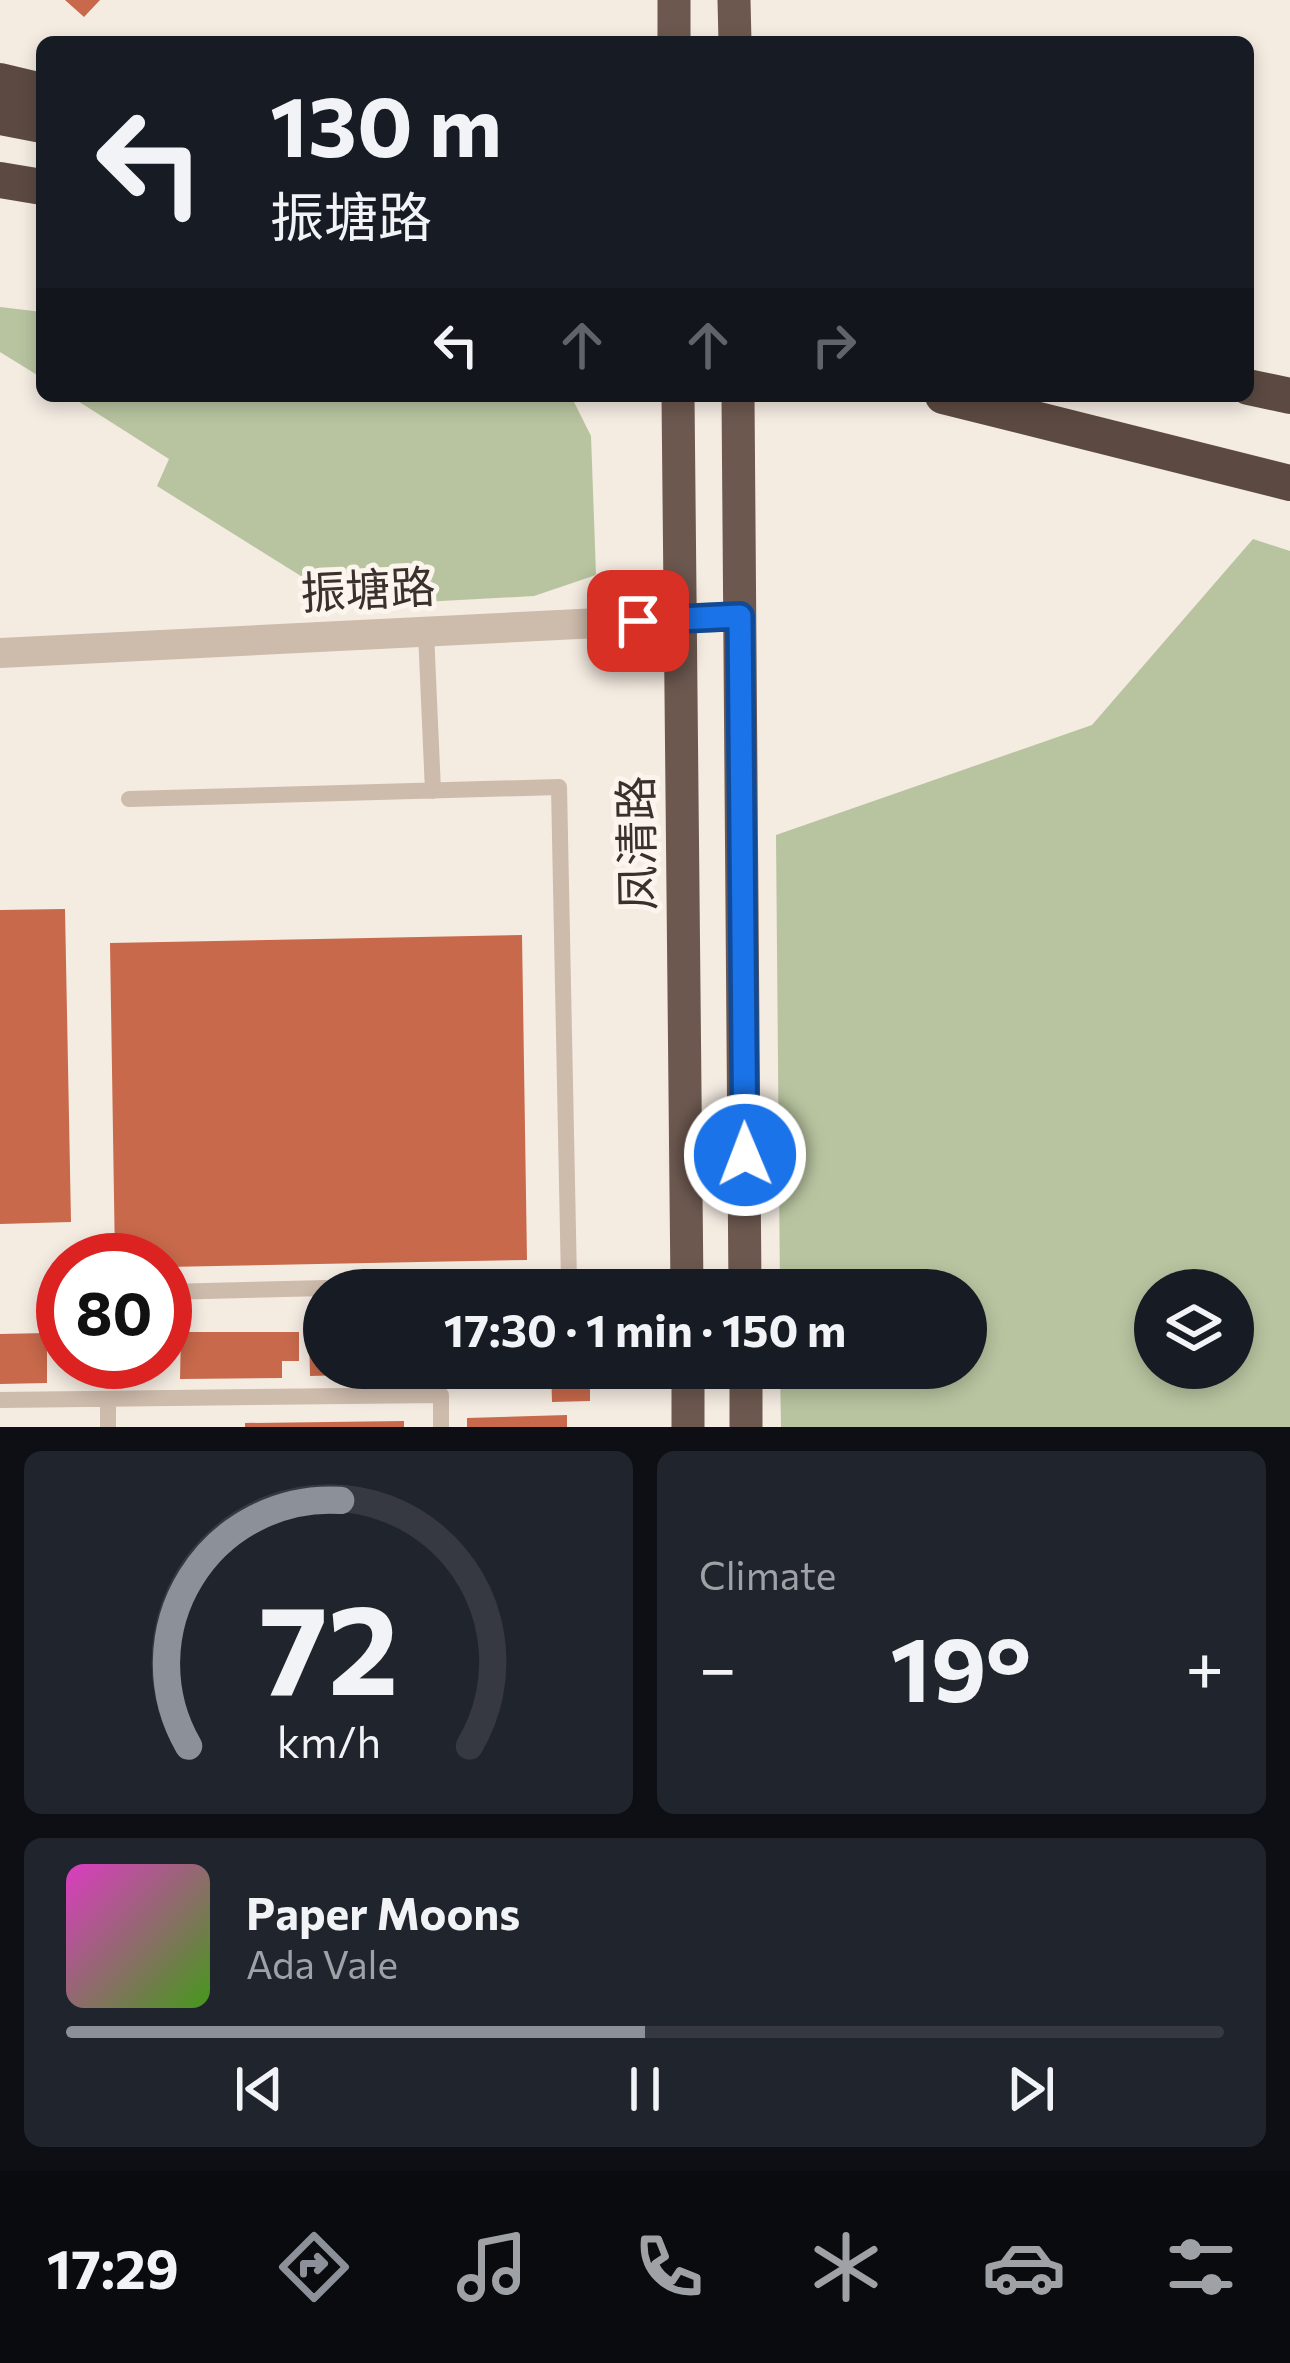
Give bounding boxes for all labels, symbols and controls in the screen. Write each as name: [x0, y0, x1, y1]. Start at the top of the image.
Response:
text: 130 m: [270, 72, 502, 174]
icon: left: [72, 84, 228, 240]
text: 振塘路: [270, 182, 432, 248]
icon: left: [423, 312, 489, 378]
icon: ahead: [549, 312, 615, 378]
icon: ahead: [675, 312, 741, 378]
icon: right: [801, 312, 867, 378]
street label: 振塘路: [299, 557, 437, 618]
pin: [587, 570, 689, 672]
icon: arrive: [605, 588, 671, 654]
street label: 凤清路: [606, 775, 663, 911]
position arrow: [682, 1092, 808, 1218]
speed limit sign: 80: [36, 1233, 192, 1389]
map controls: [1134, 1269, 1254, 1389]
button: layers: [1134, 1269, 1254, 1389]
text: 17:30 · 1 min · 150 m: [444, 1301, 846, 1356]
text: Climate: [699, 1550, 836, 1598]
text: 72: [259, 1568, 398, 1721]
text: 19°: [890, 1610, 1031, 1721]
text: −: [699, 1625, 737, 1706]
text: +: [1185, 1625, 1224, 1706]
text: km/h: [276, 1713, 381, 1766]
text: Paper Moons: [246, 1884, 520, 1939]
text: Ada Vale: [246, 1939, 398, 1987]
icon: previous: [226, 2056, 292, 2122]
icon: pause: [612, 2056, 678, 2122]
icon: next: [998, 2056, 1064, 2122]
icon: directions: [272, 2225, 356, 2309]
icon: music: [450, 2225, 534, 2309]
icon: phone: [627, 2225, 711, 2309]
icon: climate: [804, 2225, 888, 2309]
icon: car: [982, 2225, 1066, 2309]
icon: filters: [1159, 2225, 1243, 2309]
text: 17:29: [47, 2234, 179, 2300]

